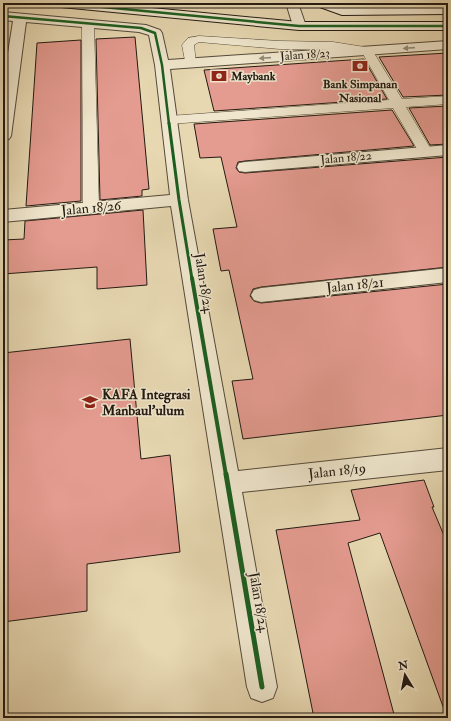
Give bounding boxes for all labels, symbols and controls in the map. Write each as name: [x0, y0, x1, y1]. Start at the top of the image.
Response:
one-way arrow: [403, 44, 415, 51]
street label: Jalan 18/23: [279, 46, 330, 64]
one-way arrow: [259, 55, 271, 62]
bank icon: Bank Simpanan Nasional: [351, 57, 369, 75]
bank icon: Maybank: [210, 67, 228, 85]
place label: Maybank: [230, 69, 276, 84]
place label: Bank Simpanan Nasional: [323, 77, 398, 106]
street label: Jalan 18/22: [319, 148, 372, 168]
street label: Jalan 18/26: [59, 197, 123, 219]
street label: Jalan 18/24: [191, 251, 217, 316]
street label: Jalan 18/21: [324, 274, 385, 297]
place label: KAFA Integrasi Manbaul'ulum: [101, 386, 191, 419]
school or university icon: KAFA Integrasi Manbaul'ulum: [81, 393, 99, 411]
street label: Jalan 18/19: [306, 460, 367, 483]
street label: Jalan 18/24: [245, 570, 273, 635]
north arrow: [385, 655, 425, 695]
text: N: [396, 658, 410, 673]

